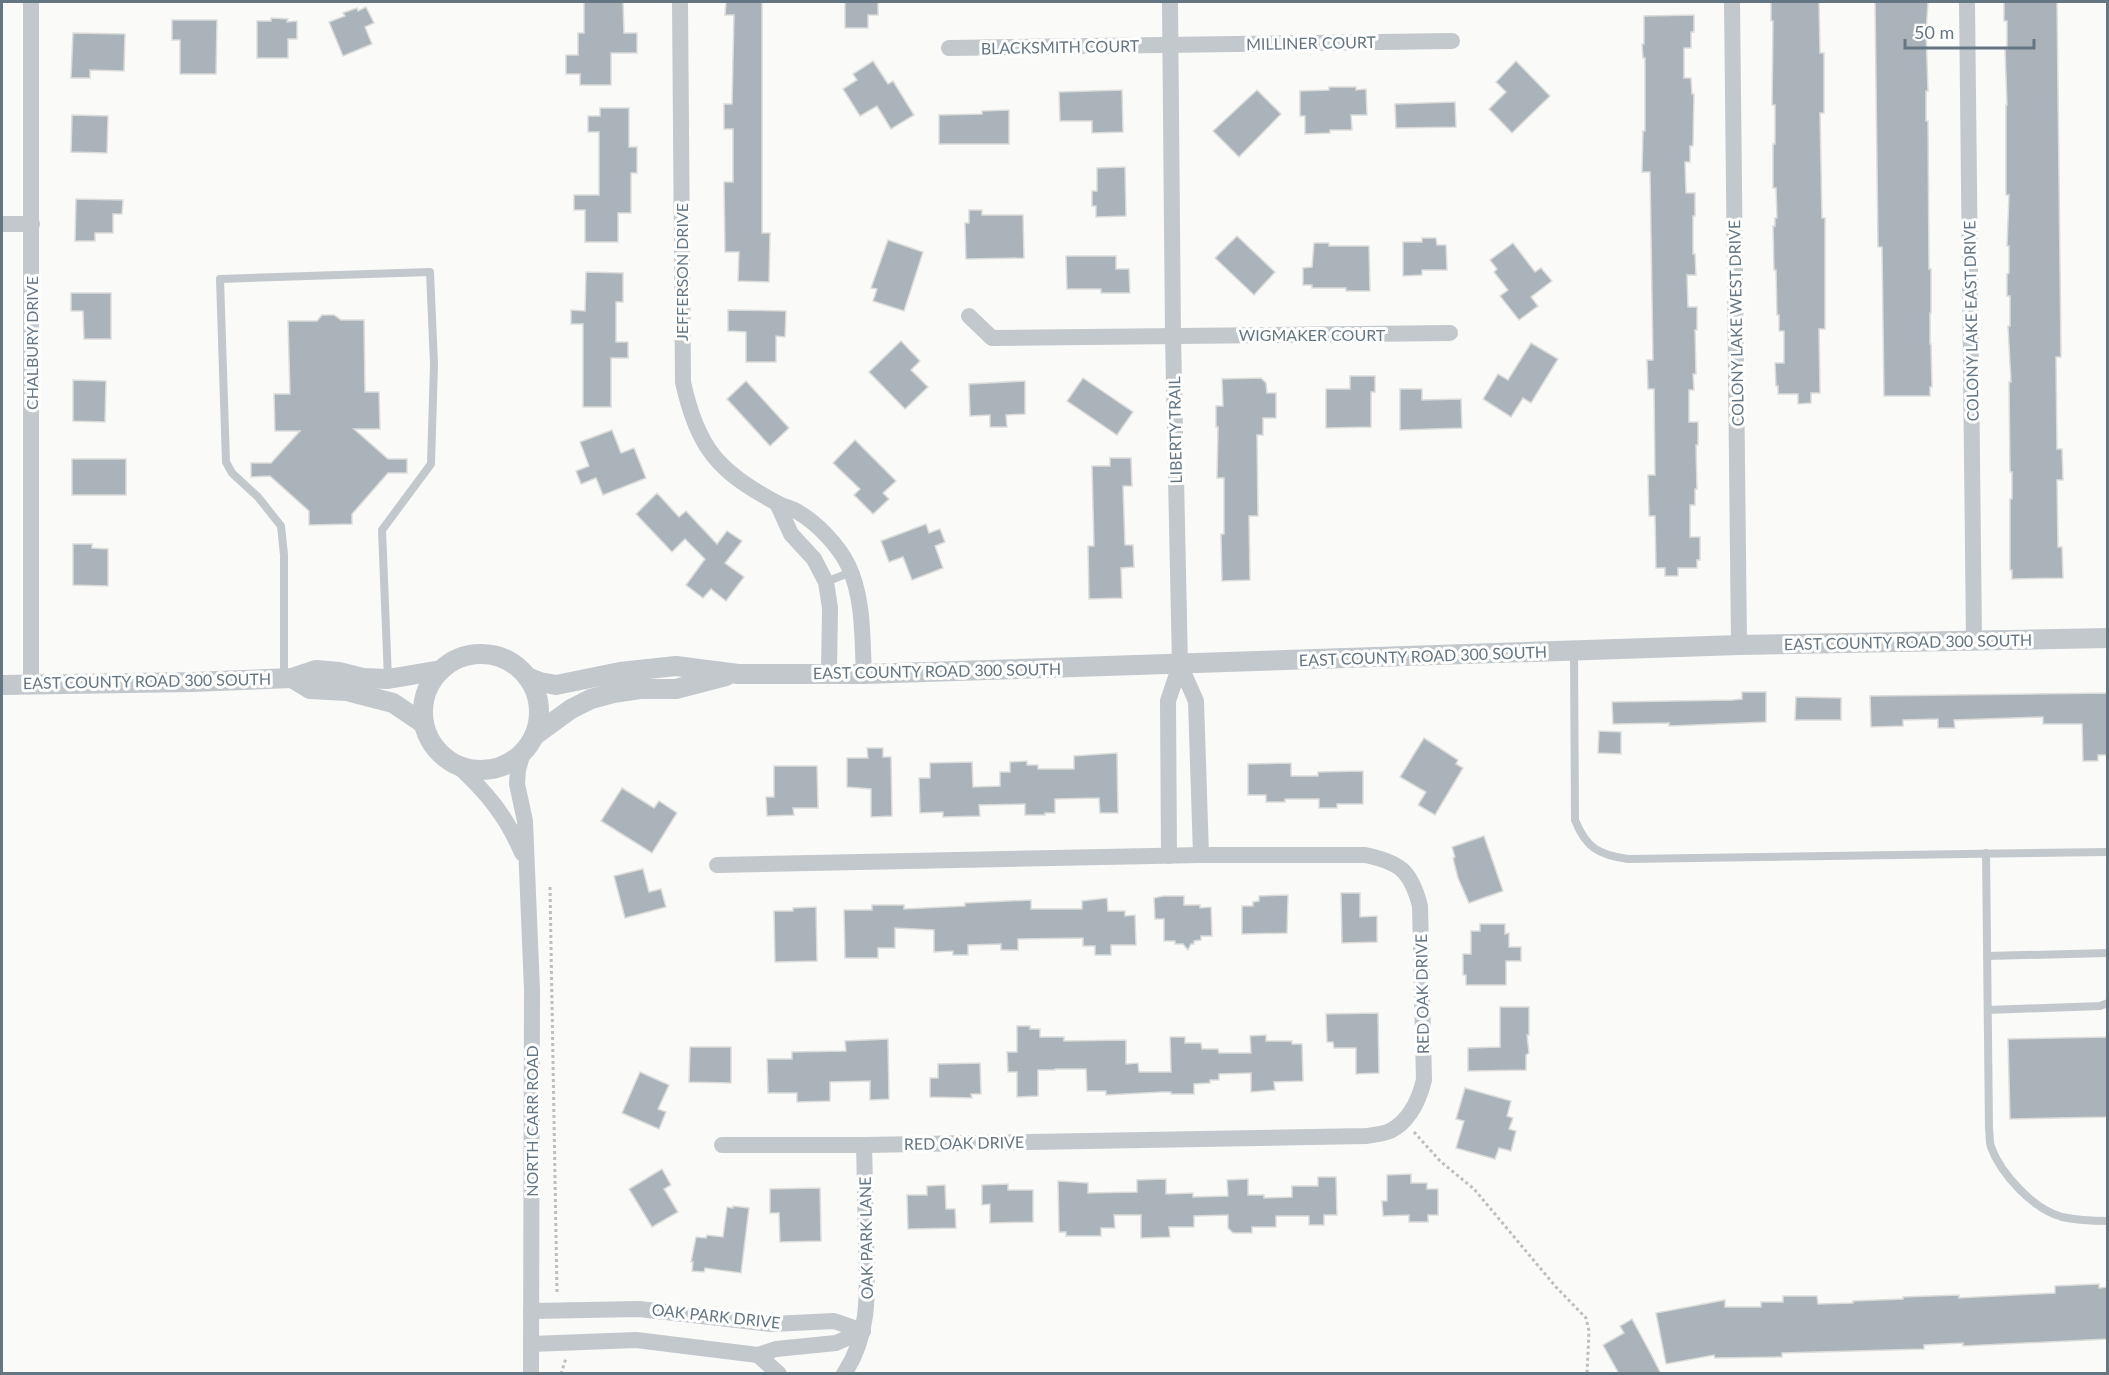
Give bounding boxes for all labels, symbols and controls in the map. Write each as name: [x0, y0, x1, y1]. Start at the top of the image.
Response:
scale bar: [1905, 12, 2034, 50]
text: 50 m: [1914, 21, 1954, 43]
street label: MILLINER COURT: [1246, 32, 1377, 53]
street label: BLACKSMITH COURT: [981, 36, 1140, 57]
street label: JEFFERSON DRIVE: [672, 203, 691, 341]
street label: COLONY LAKE WEST DRIVE: [1724, 220, 1747, 426]
street label: COLONY LAKE EAST DRIVE: [1959, 220, 1982, 422]
street label: CHALBURY DRIVE: [22, 276, 41, 410]
street label: WIGMAKER COURT: [1239, 325, 1386, 344]
street label: LIBERTY TRAIL: [1164, 376, 1185, 484]
street label: EAST COUNTY ROAD 300 SOUTH: [1784, 630, 2032, 653]
street label: EAST COUNTY ROAD 300 SOUTH: [1299, 642, 1547, 669]
street label: EAST COUNTY ROAD 300 SOUTH: [813, 659, 1061, 682]
street label: EAST COUNTY ROAD 300 SOUTH: [23, 669, 271, 692]
street label: RED OAK DRIVE: [1411, 934, 1432, 1054]
street label: NORTH CARR ROAD: [522, 1045, 541, 1197]
street label: RED OAK DRIVE: [904, 1132, 1024, 1153]
street label: OAK PARK LANE: [855, 1176, 876, 1300]
street label: OAK PARK DRIVE: [651, 1299, 781, 1332]

